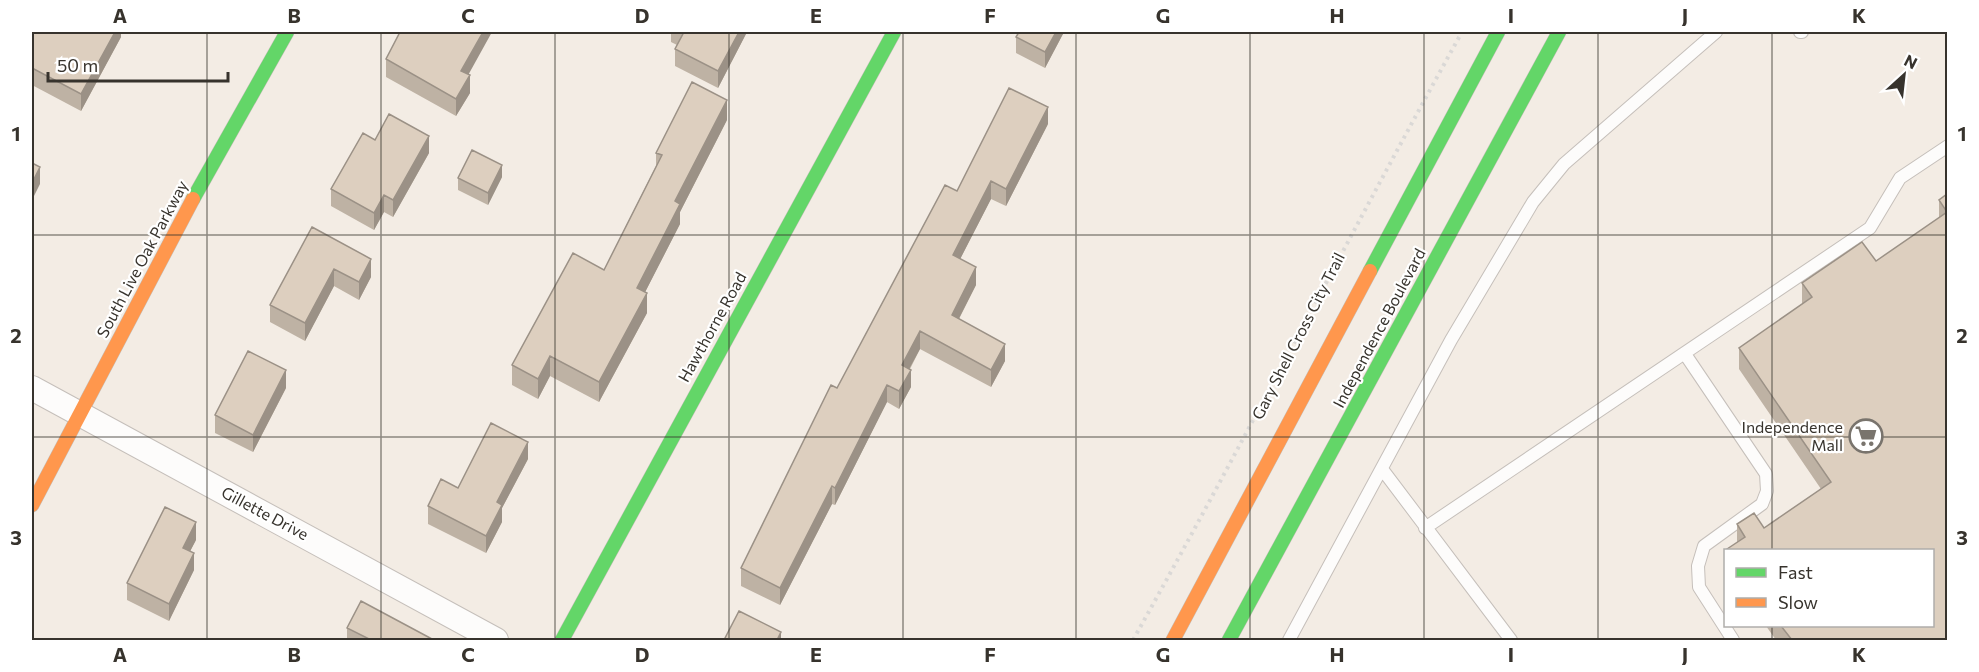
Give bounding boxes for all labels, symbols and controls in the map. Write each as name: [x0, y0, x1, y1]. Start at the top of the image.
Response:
text: A: [113, 3, 127, 27]
text: B: [287, 3, 301, 27]
text: C: [461, 3, 475, 27]
text: D: [635, 3, 649, 27]
text: E: [810, 3, 822, 27]
text: F: [984, 3, 996, 27]
text: G: [1156, 3, 1170, 27]
text: H: [1330, 3, 1345, 27]
text: I: [1508, 3, 1514, 27]
text: J: [1682, 3, 1688, 27]
text: K: [1852, 3, 1866, 27]
scale bar: [48, 45, 228, 83]
north arrow: [1874, 45, 1934, 105]
text: N: [1901, 50, 1921, 72]
text: 50 m: [57, 54, 98, 76]
text: 1: [11, 121, 21, 145]
text: 1: [1957, 121, 1967, 145]
street label: South Live Oak Parkway: [92, 177, 191, 341]
street label: Independence Boulevard: [1328, 245, 1429, 411]
street label: Gary Shell Cross City Trail: [1247, 249, 1348, 422]
street label: Hawthorne Road: [674, 268, 750, 385]
text: 2: [10, 323, 22, 347]
text: 2: [1956, 323, 1968, 347]
place label: Independence Mall: [1741, 417, 1843, 454]
supermarket icon: Independence Mall: [1848, 418, 1884, 454]
street label: Gillette Drive: [219, 482, 312, 543]
text: 3: [10, 525, 22, 549]
text: 3: [1956, 525, 1968, 549]
legend: [1724, 549, 1934, 627]
text: Fast: [1778, 561, 1813, 583]
text: Slow: [1778, 591, 1818, 613]
text: A: [113, 642, 127, 666]
text: B: [287, 642, 301, 666]
text: C: [461, 642, 475, 666]
text: D: [635, 642, 649, 666]
text: E: [810, 642, 822, 666]
text: F: [984, 642, 996, 666]
text: G: [1156, 642, 1170, 666]
text: H: [1330, 642, 1345, 666]
text: I: [1508, 642, 1514, 666]
text: J: [1682, 642, 1688, 666]
text: K: [1852, 642, 1866, 666]

